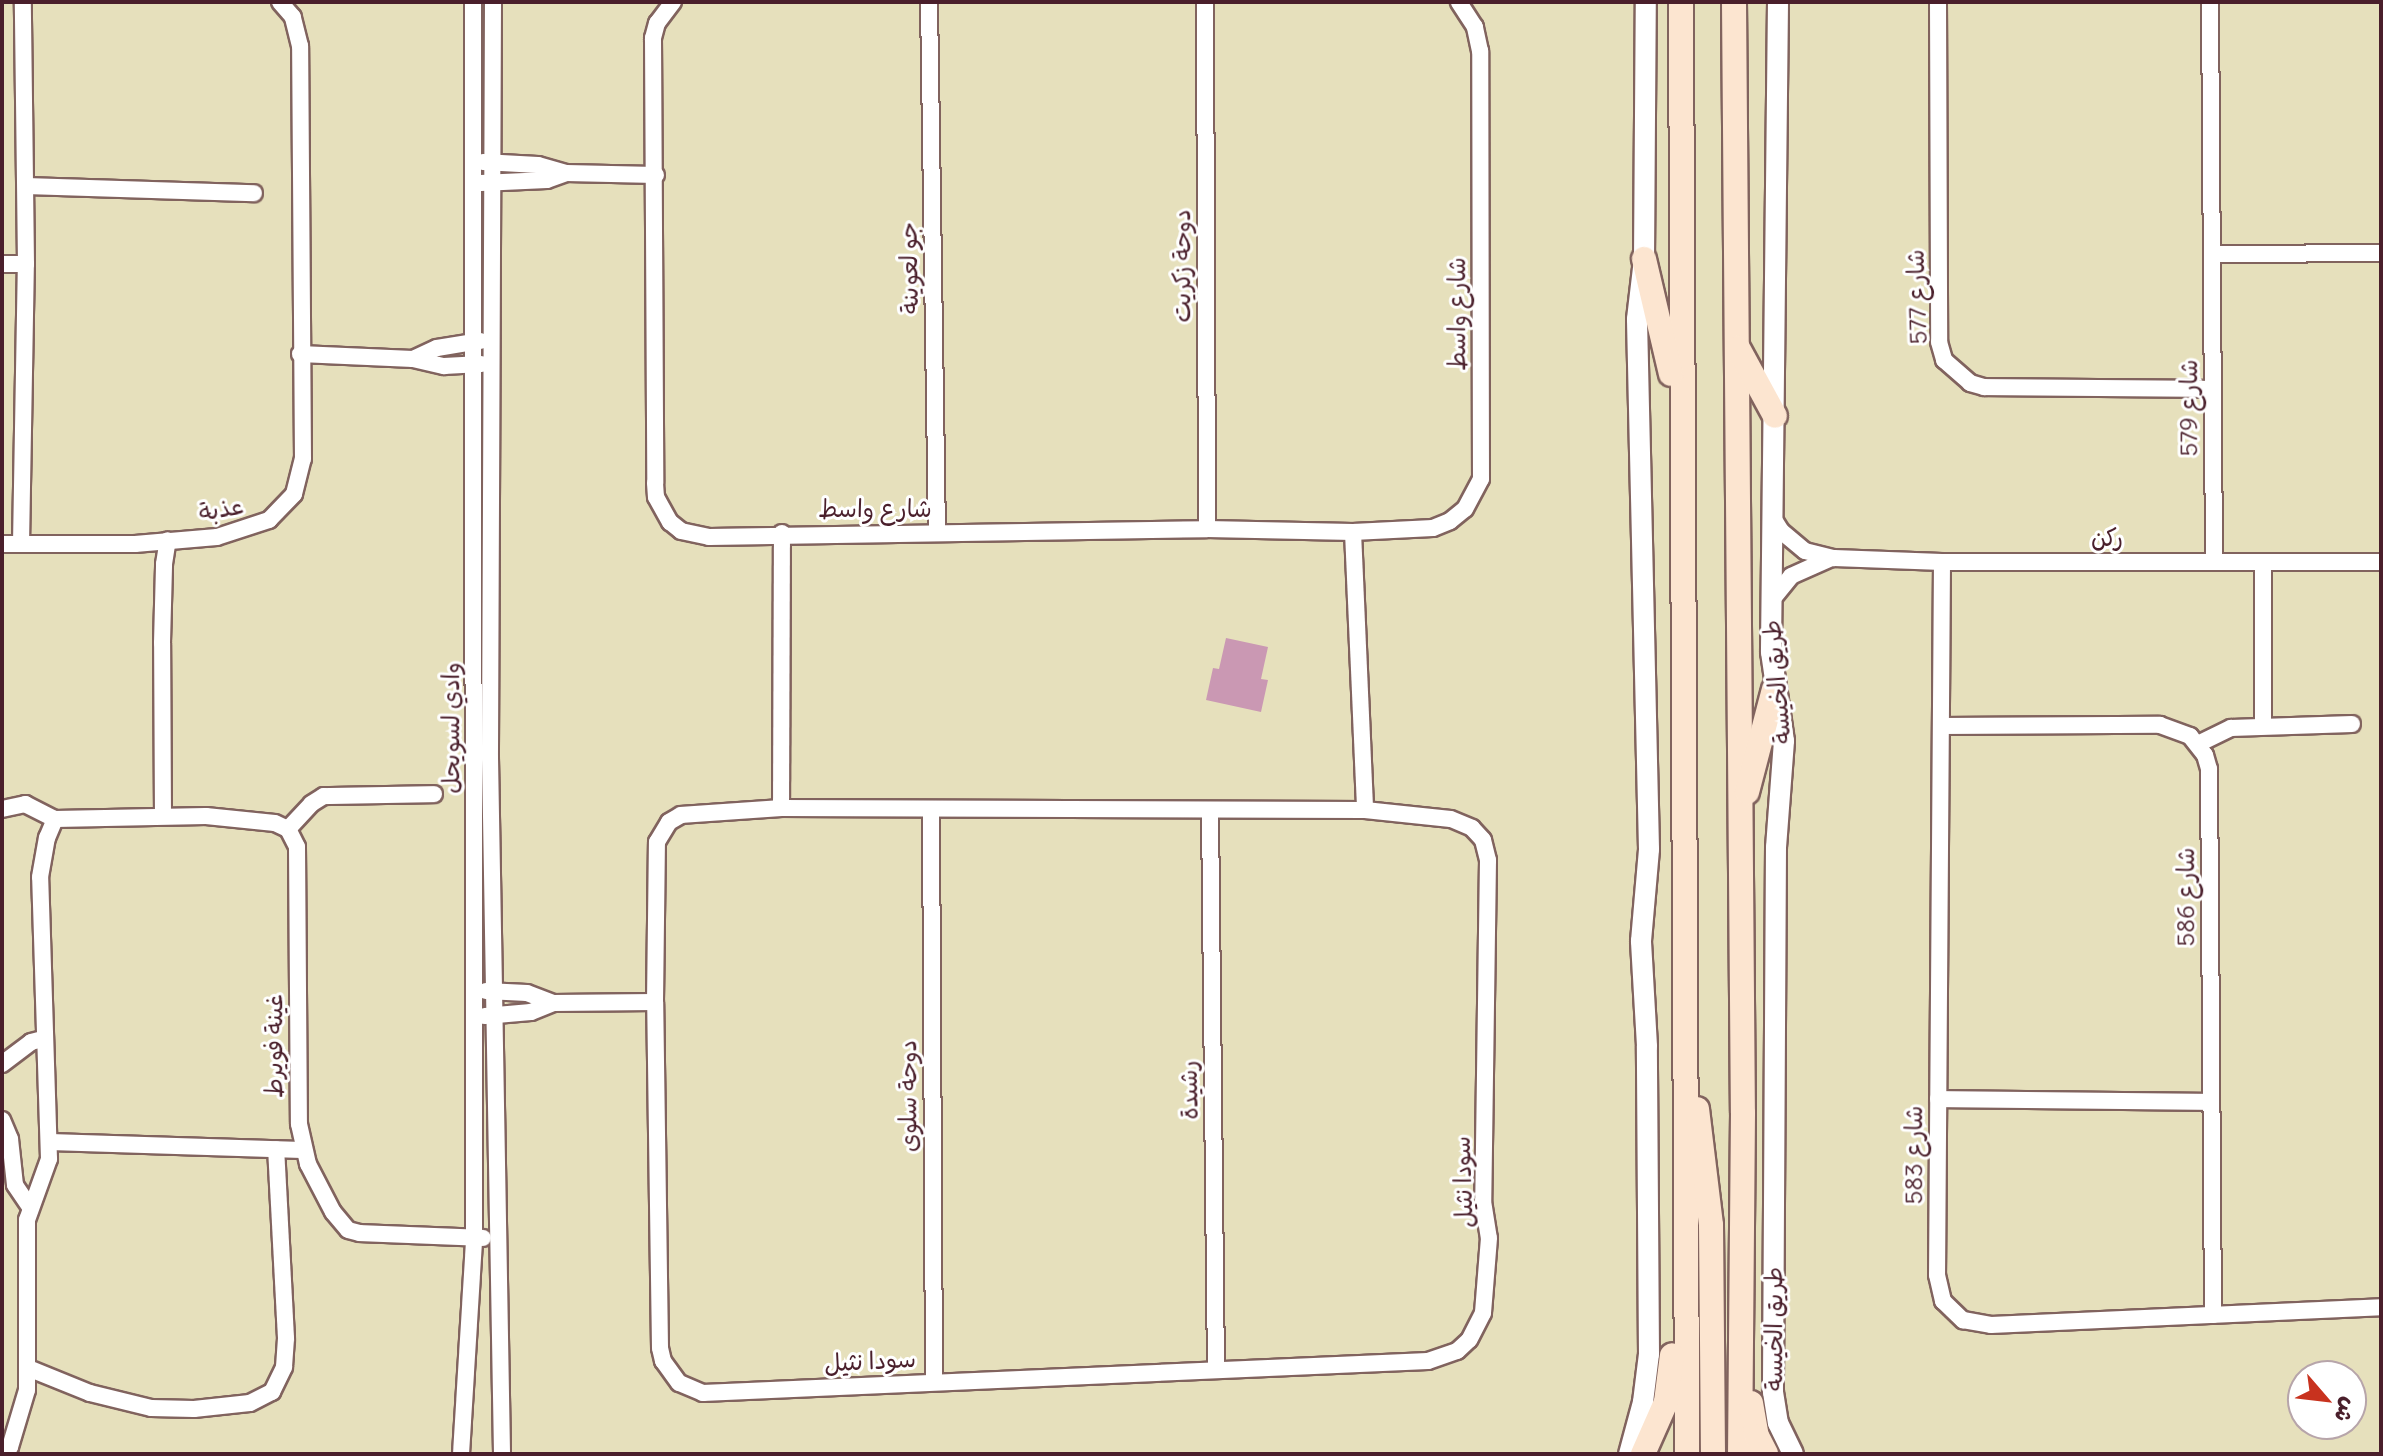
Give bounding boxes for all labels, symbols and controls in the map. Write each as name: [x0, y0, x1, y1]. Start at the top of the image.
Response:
street label: دوحة زكريت: [1168, 210, 1196, 322]
street label: جو لعوينة: [894, 222, 924, 314]
street label: شارع 577: [1901, 249, 1933, 345]
street label: شارع واسط: [1443, 257, 1471, 371]
street label: شارع 579: [2175, 359, 2203, 457]
street label: عذبة: [196, 491, 246, 527]
street label: شارع واسط: [818, 495, 932, 523]
street label: ركن: [2091, 524, 2123, 552]
street label: طريق الخيسة: [1757, 619, 1797, 745]
street label: وادي لسويحل: [437, 662, 465, 794]
street label: شارع 586: [2172, 847, 2200, 947]
street label: غينة فويرط: [260, 994, 288, 1098]
street label: دوحة سلوى: [894, 1040, 922, 1152]
street label: رشيدة: [1174, 1060, 1204, 1120]
street label: شارع 583: [1900, 1106, 1928, 1204]
street label: سودا نثيل: [1447, 1136, 1479, 1228]
street label: طريق الخيسة: [1760, 1267, 1788, 1391]
street label: سودا نثيل: [823, 1344, 917, 1378]
north arrow: [2287, 1360, 2367, 1440]
text: ش: [2328, 1393, 2364, 1428]

